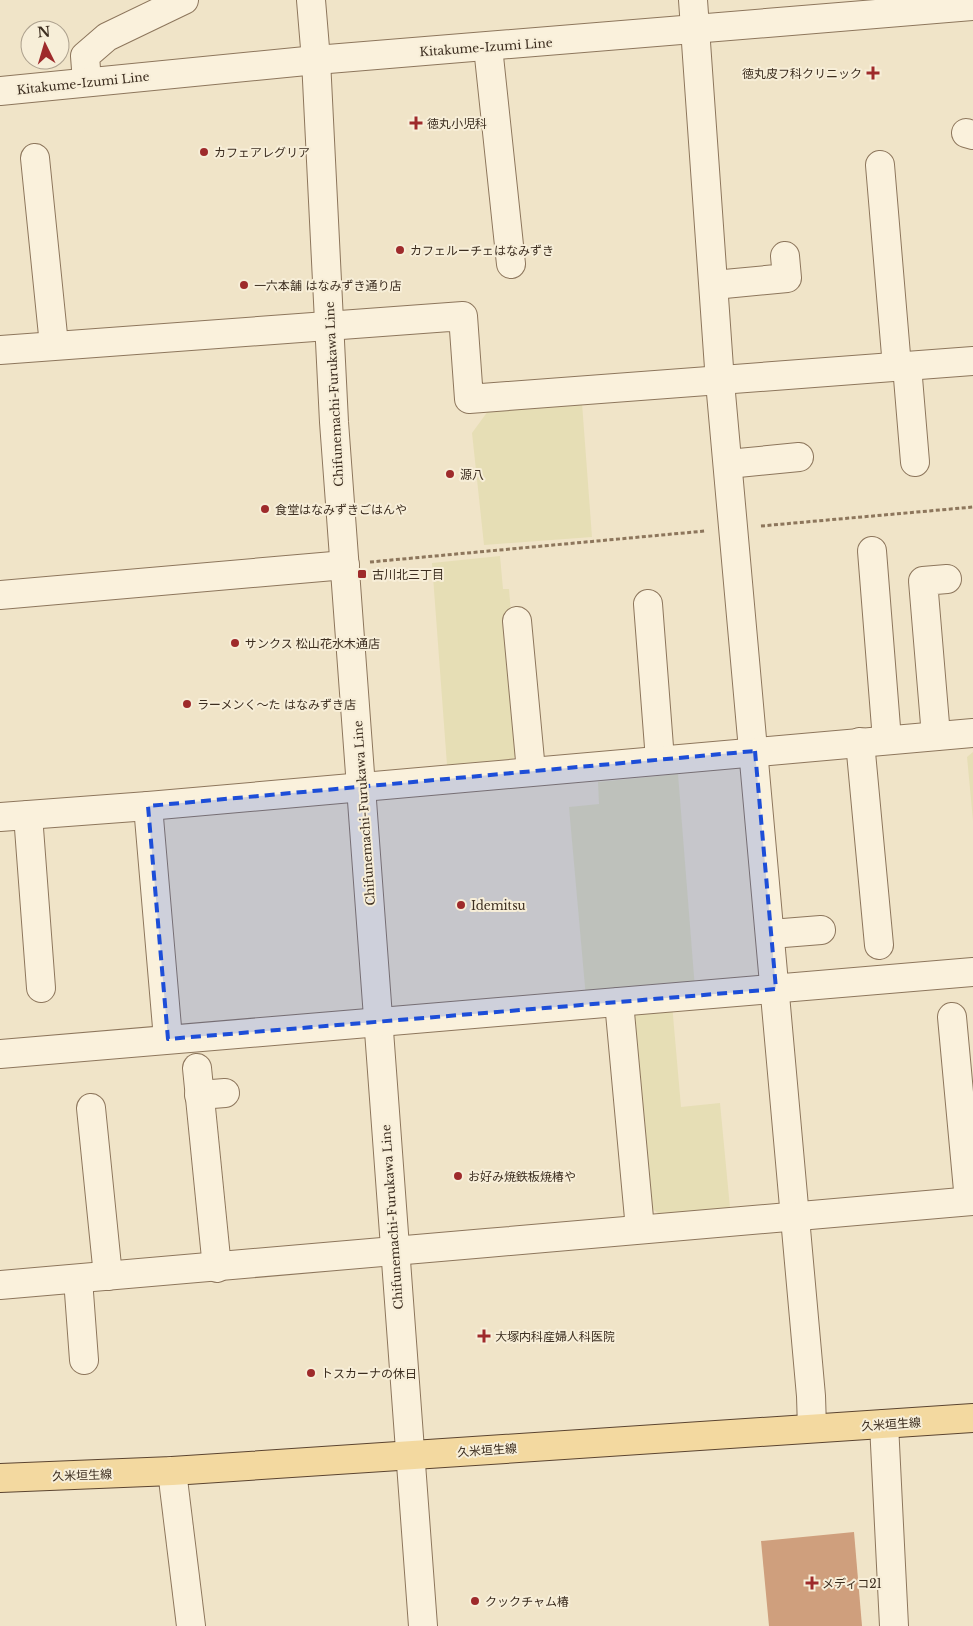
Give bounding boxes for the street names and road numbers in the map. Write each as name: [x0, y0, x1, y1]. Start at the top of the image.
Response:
street label: Kitakume-Izumi Line: [419, 35, 553, 59]
street label: Kitakume-Izumi Line: [16, 69, 150, 97]
street label: Chifunemachi-Furukawa Line: [322, 301, 346, 487]
street label: Chifunemachi-Furukawa Line: [350, 720, 378, 906]
street label: Chifunemachi-Furukawa Line: [378, 1124, 406, 1310]
street label: 久米垣生線: [861, 1414, 921, 1434]
street label: 久米垣生線: [457, 1440, 517, 1460]
street label: 久米垣生線: [52, 1466, 112, 1484]

